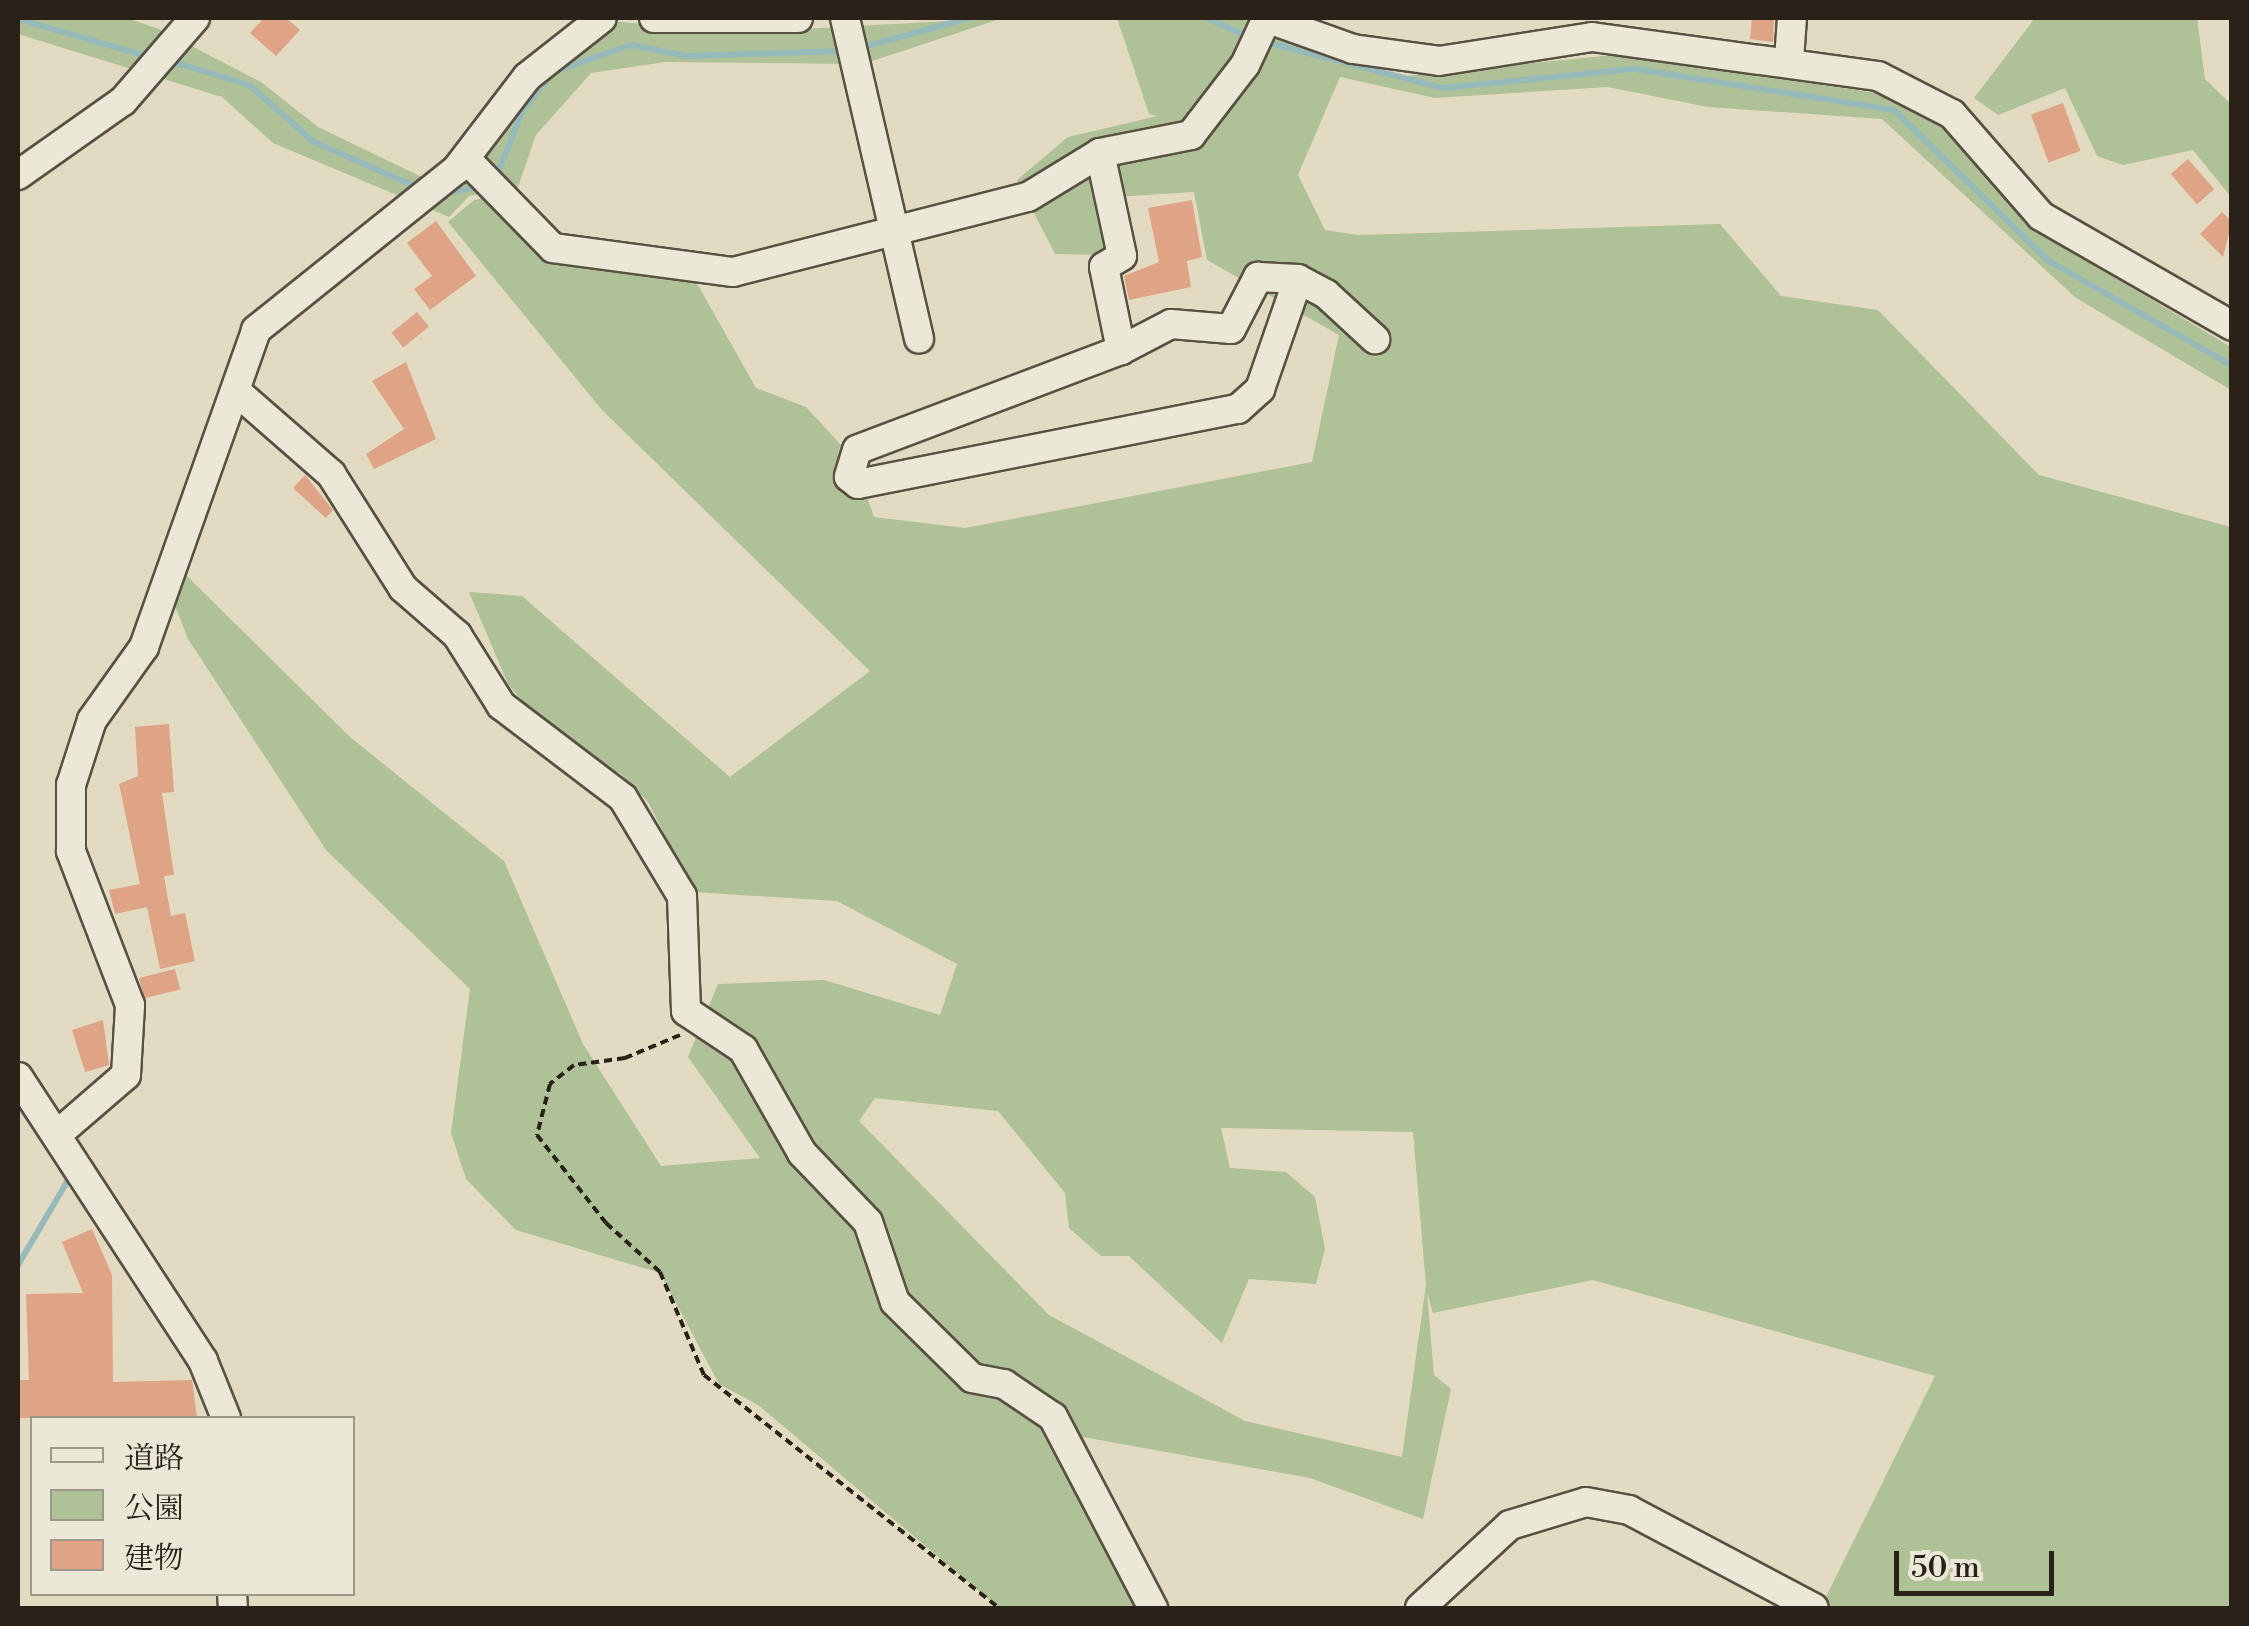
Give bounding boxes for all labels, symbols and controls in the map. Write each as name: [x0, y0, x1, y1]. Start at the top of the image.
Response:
legend: [30, 1416, 355, 1596]
text: 道路: [124, 1440, 184, 1478]
text: 公園: [124, 1490, 184, 1528]
scale bar: [1899, 1531, 2059, 1593]
text: 建物: [124, 1540, 184, 1578]
text: 50 m: [1911, 1549, 1980, 1587]

